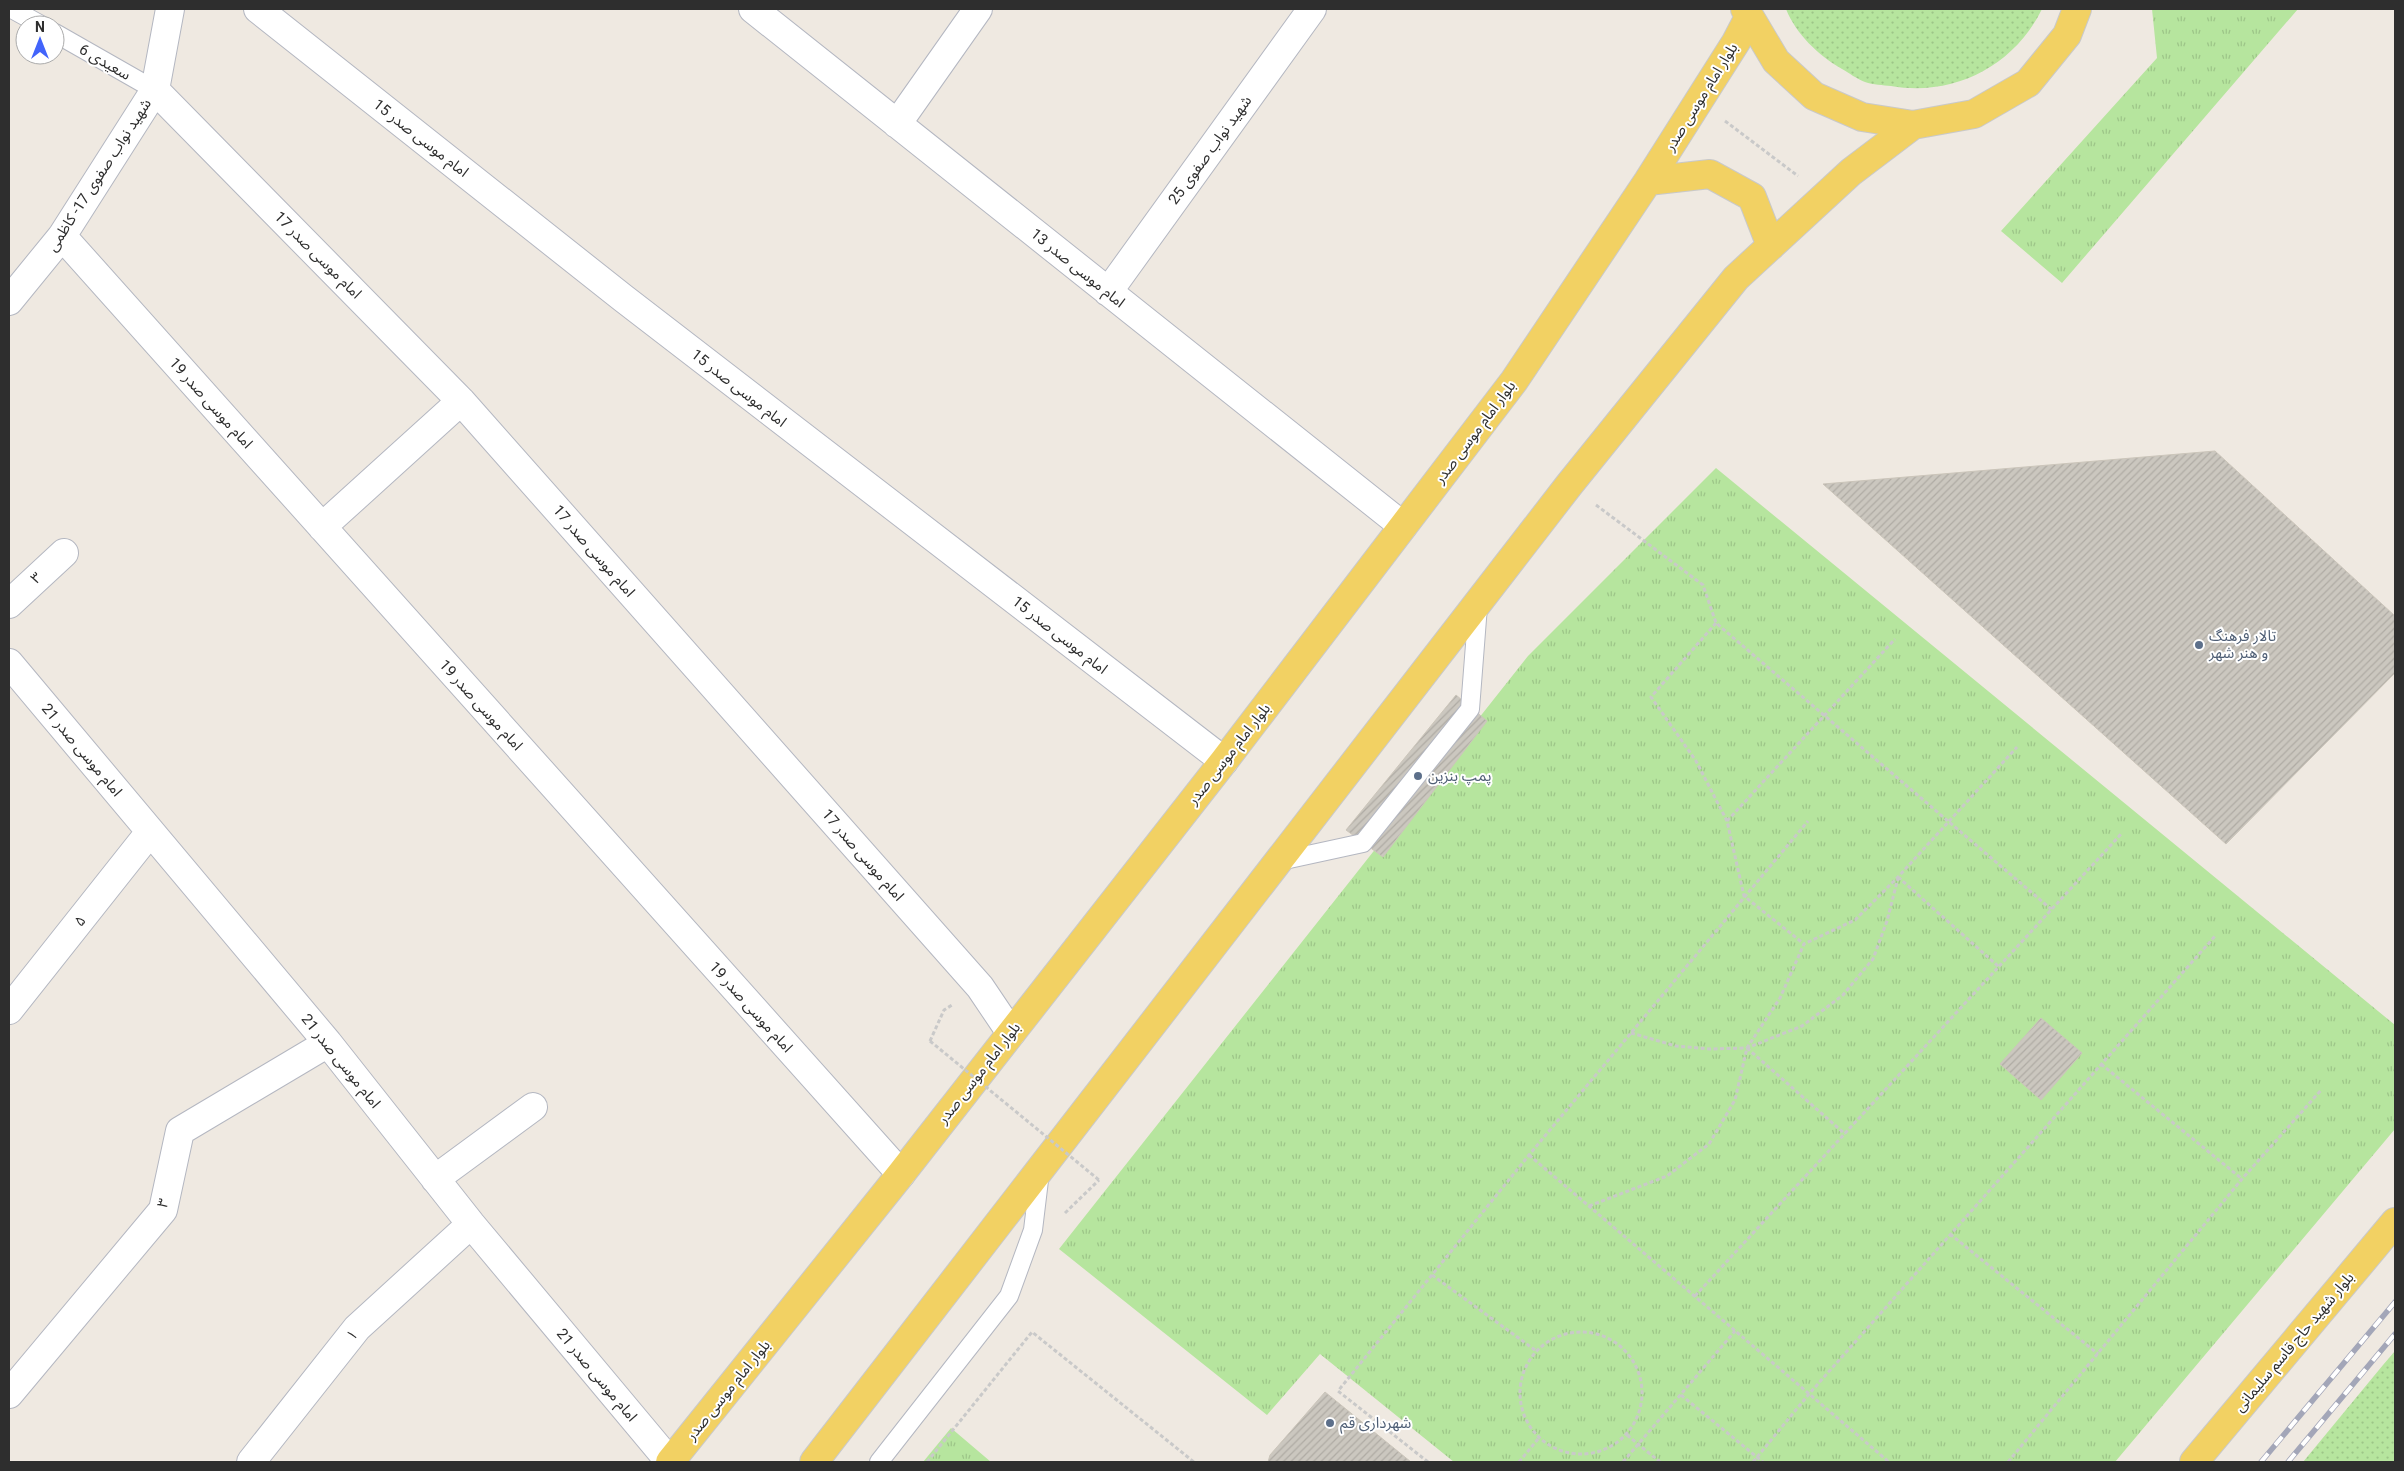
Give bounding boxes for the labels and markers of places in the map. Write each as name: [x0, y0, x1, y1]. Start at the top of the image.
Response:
place label: تالار فرهنگ و هنر شهر: [2208, 627, 2276, 662]
marker: تالار فرهنگ و هنر شهر: [2193, 639, 2205, 651]
place label: پمپ بنزین: [1428, 767, 1491, 786]
marker: پمپ بنزین: [1412, 770, 1424, 782]
place label: شهرداری قم: [1340, 1414, 1412, 1434]
marker: شهرداری قم: [1324, 1417, 1336, 1429]

